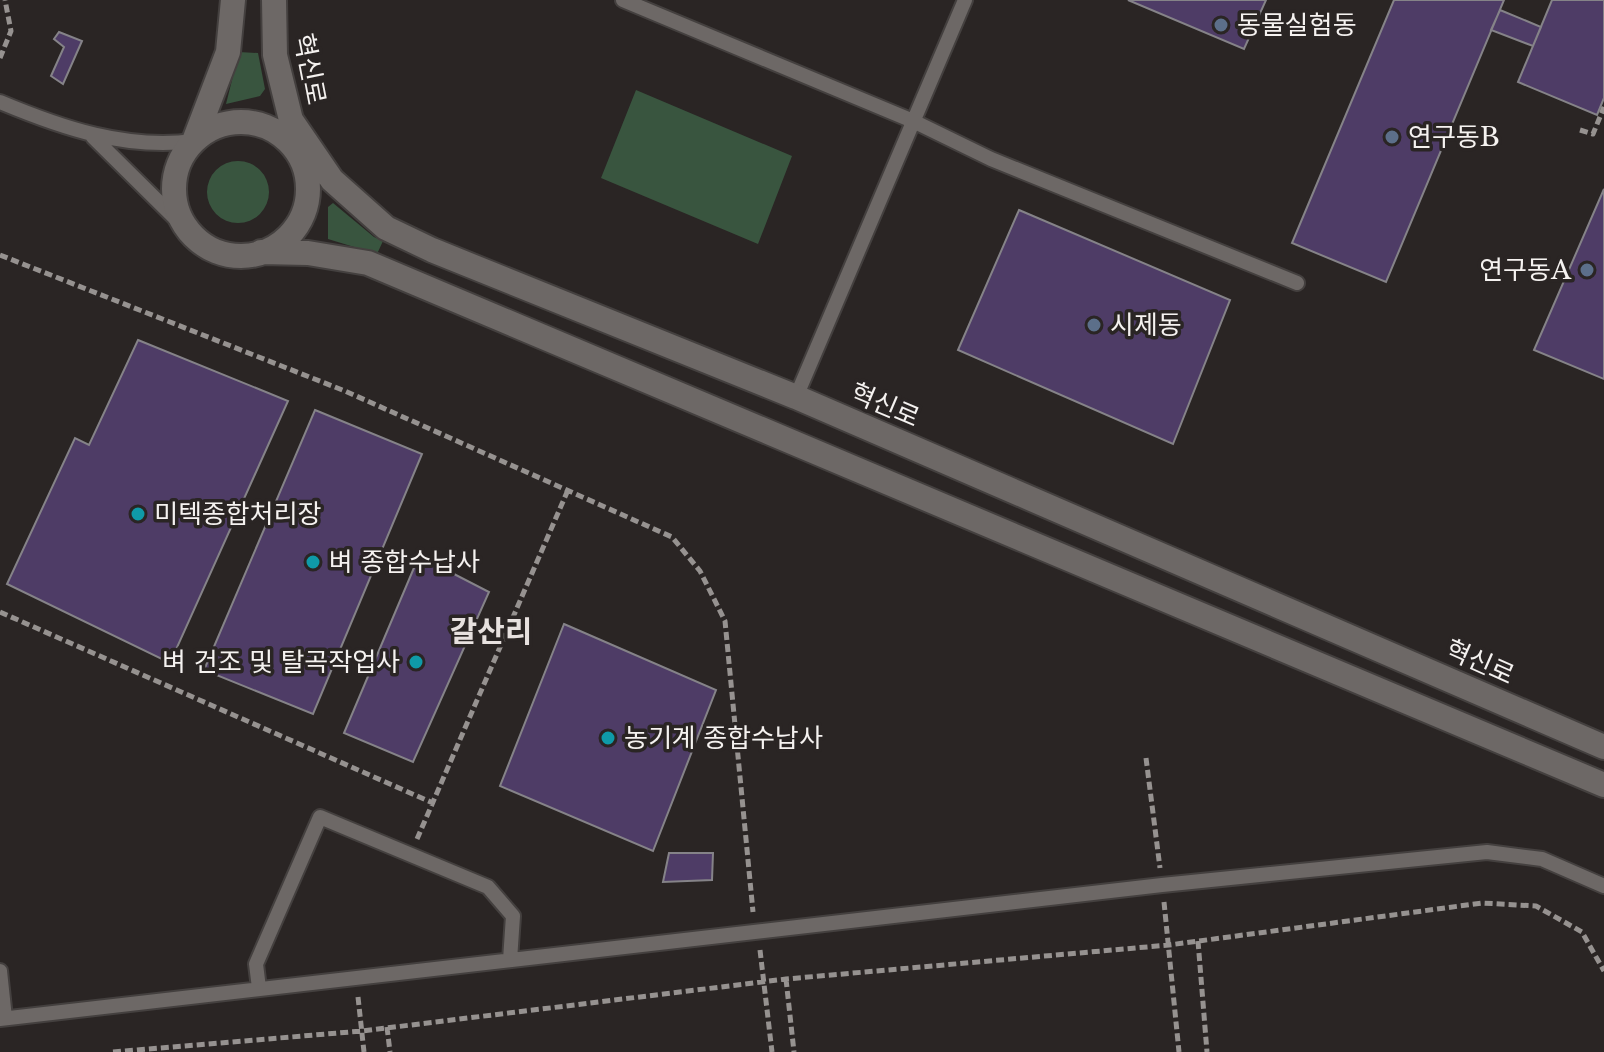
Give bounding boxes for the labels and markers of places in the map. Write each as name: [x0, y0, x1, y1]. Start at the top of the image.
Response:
place label: 동물실험동: [1237, 9, 1357, 41]
marker: 동물실험동: [1212, 16, 1230, 34]
place label: 연구동B: [1408, 121, 1500, 153]
marker: 연구동B: [1383, 128, 1401, 146]
place label: 연구동A: [1479, 254, 1572, 286]
marker: 연구동A: [1578, 261, 1596, 279]
place label: 시제동: [1110, 309, 1182, 341]
marker: 시제동: [1085, 316, 1103, 334]
place label: 미텍종합처리장: [154, 498, 321, 530]
marker: 미텍종합처리장: [129, 505, 147, 523]
place label: 벼 종합수납사: [329, 546, 480, 578]
marker: 벼 종합수납사: [304, 553, 322, 571]
place label: 벼 건조 및 탈곡작업사: [162, 646, 400, 678]
marker: 벼 건조 및 탈곡작업사: [407, 653, 425, 671]
place label: 농기계 종합수납사: [624, 722, 823, 754]
marker: 농기계 종합수납사: [599, 729, 617, 747]

